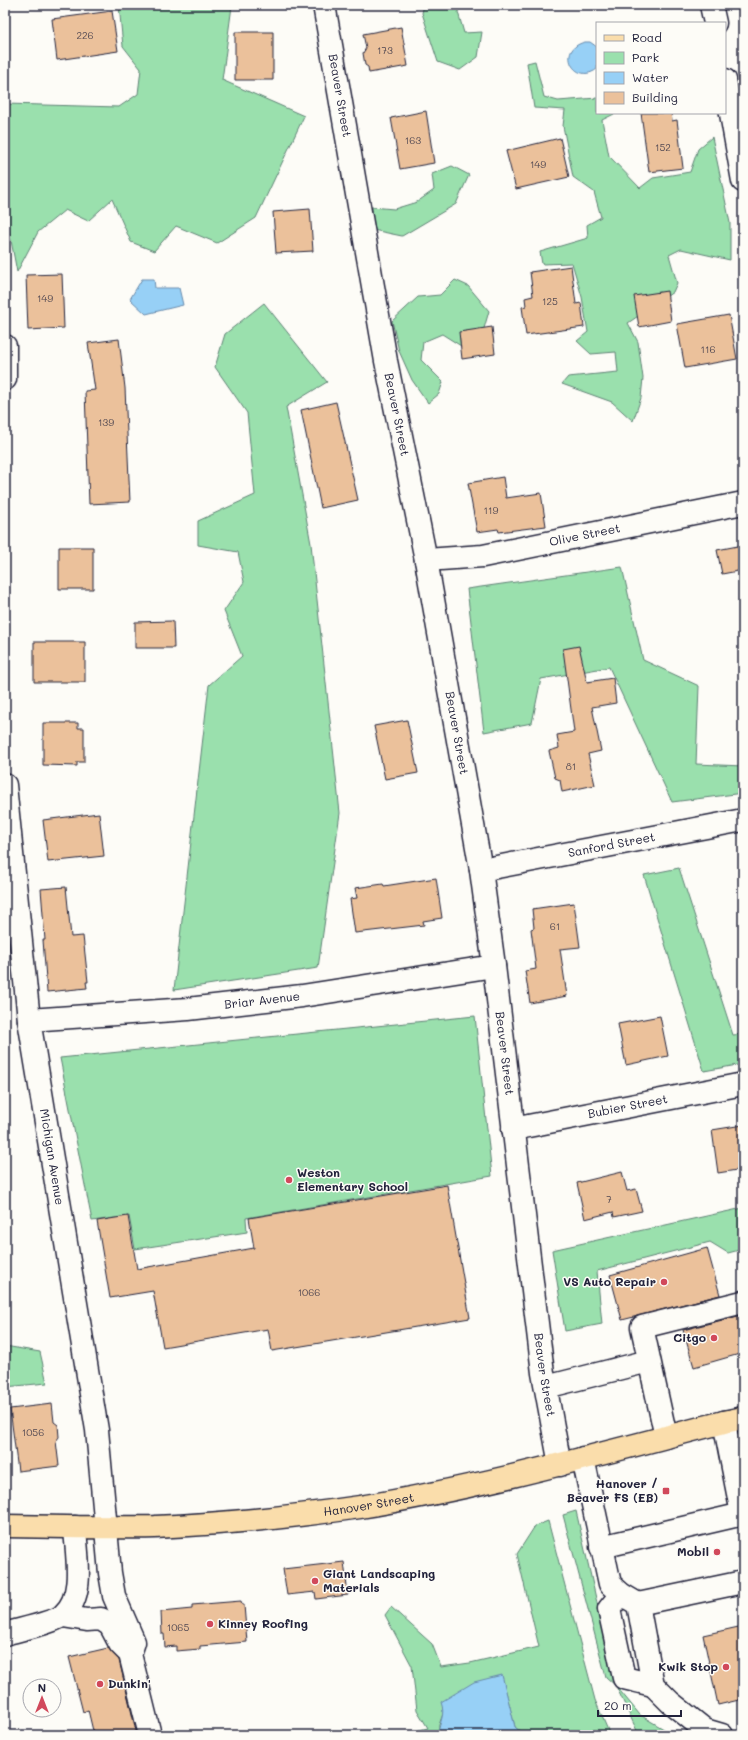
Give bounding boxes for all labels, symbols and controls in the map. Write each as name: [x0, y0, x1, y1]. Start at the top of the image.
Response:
legend: [596, 22, 726, 114]
house number: 226: [76, 28, 94, 42]
text: Road: [632, 29, 662, 45]
house number: 173: [377, 43, 393, 57]
text: Park: [632, 49, 659, 65]
street label: Beaver Street: [326, 53, 356, 138]
text: Water: [632, 69, 669, 85]
text: Building: [632, 89, 678, 105]
house number: 163: [405, 133, 421, 147]
house number: 152: [655, 140, 671, 154]
house number: 149: [530, 157, 546, 171]
house number: 149: [37, 291, 53, 305]
house number: 125: [542, 294, 558, 308]
house number: 116: [701, 342, 715, 356]
street label: Beaver Street: [382, 371, 414, 457]
house number: 139: [98, 415, 114, 429]
house number: 119: [484, 503, 499, 517]
street label: Olive Street: [548, 519, 621, 549]
street label: Beaver Street: [442, 690, 473, 776]
house number: 81: [566, 759, 576, 773]
street label: Sanford Street: [567, 828, 656, 860]
house number: 61: [550, 919, 560, 933]
street label: Briar Avenue: [223, 987, 301, 1012]
street label: Beaver Street: [493, 1010, 518, 1096]
street label: Bubier Street: [586, 1090, 669, 1121]
street label: Michigan Avenue: [37, 1107, 69, 1206]
place label: Weston Elementary School: [297, 1164, 408, 1194]
marker: Weston Elementary School: [284, 1175, 294, 1185]
house number: 7: [606, 1192, 612, 1206]
place label: VS Auto Repair: [563, 1273, 656, 1289]
marker: VS Auto Repair: [659, 1277, 669, 1287]
house number: 1066: [298, 1285, 320, 1299]
place label: Citgo: [673, 1329, 706, 1345]
street label: Beaver Street: [531, 1332, 560, 1418]
marker: Citgo: [709, 1333, 719, 1343]
house number: 1056: [22, 1425, 44, 1439]
place label: Hanover / Beaver FS (EB): [567, 1475, 658, 1505]
marker: Hanover / Beaver FS (EB): [661, 1486, 671, 1496]
street label: Hanover Street: [322, 1489, 415, 1519]
place label: Mobil: [677, 1543, 709, 1559]
marker: Mobil: [712, 1547, 722, 1557]
place label: Giant Landscaping Materials: [323, 1565, 435, 1595]
marker: Giant Landscaping Materials: [310, 1576, 320, 1586]
place label: Kinney Roofing: [218, 1615, 308, 1631]
marker: Kinney Roofing: [205, 1619, 215, 1629]
house number: 1065: [167, 1620, 189, 1634]
place label: Kwik Stop: [658, 1658, 718, 1674]
marker: Kwik Stop: [721, 1662, 731, 1672]
place label: Dunkin': [108, 1675, 151, 1691]
north arrow: [22, 1678, 62, 1718]
marker: Dunkin': [95, 1679, 105, 1689]
text: N: [38, 1680, 46, 1695]
scale bar: [598, 1692, 681, 1718]
text: 20 m: [604, 1697, 632, 1713]

